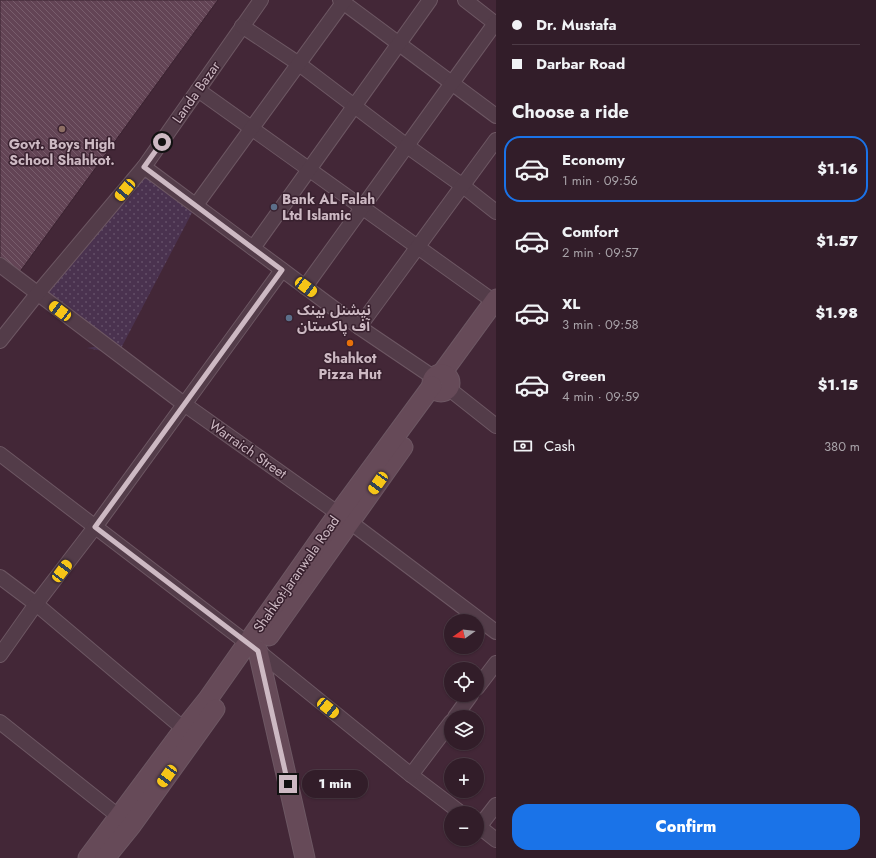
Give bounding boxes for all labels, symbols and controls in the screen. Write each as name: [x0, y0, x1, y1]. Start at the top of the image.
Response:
text: Dr. Mustafa: [536, 14, 617, 36]
text: Darbar Road: [536, 53, 625, 75]
street label: Landa Bazar: [167, 57, 225, 127]
text: Choose a ride: [512, 99, 629, 125]
marker: Govt. Boys High School Shahkot.: [57, 124, 67, 134]
route start: [153, 133, 171, 151]
place label: Govt. Boys High School Shahkot.: [9, 134, 115, 170]
text: Economy: [562, 149, 625, 171]
icon: car: [514, 151, 550, 187]
text: $1.16: [817, 158, 858, 180]
text: 1 min · 09:56: [562, 171, 638, 190]
car: [113, 177, 137, 203]
place label: Bank AL Falah Ltd Islamic: [282, 189, 375, 225]
marker: Bank AL Falah Ltd Islamic: [269, 202, 279, 212]
text: Comfort: [562, 221, 619, 243]
icon: car: [514, 223, 550, 259]
text: $1.57: [816, 230, 858, 252]
text: 2 min · 09:57: [562, 243, 639, 262]
car: [293, 275, 319, 299]
text: XL: [562, 293, 580, 315]
icon: car: [514, 295, 550, 331]
car: [47, 299, 73, 323]
place label: نیشنل بینک آف پاکستان: [297, 300, 371, 336]
text: $1.98: [815, 302, 858, 324]
marker: نیشنل بینک آف پاکستان: [284, 313, 294, 323]
text: 3 min · 09:58: [562, 315, 639, 334]
marker: Shahkot Pizza Hut: [345, 338, 355, 348]
place label: Shahkot Pizza Hut: [319, 348, 382, 384]
text: Green: [562, 365, 606, 387]
icon: car: [514, 367, 550, 403]
text: $1.15: [818, 374, 858, 396]
text: 4 min · 09:59: [562, 387, 640, 406]
street label: Warraich Street: [205, 415, 291, 484]
icon: cash: [512, 435, 534, 457]
text: Cash: [544, 435, 575, 457]
text: 380 m: [824, 437, 860, 456]
car: [366, 470, 390, 496]
street label: Shahkot-Jaranwala Road: [248, 512, 344, 636]
car: [50, 558, 74, 584]
north arrow: [444, 614, 484, 654]
map controls: [444, 614, 484, 846]
button: locate: [444, 662, 484, 702]
car: [315, 696, 341, 720]
button: layers: [444, 710, 484, 750]
button: +: [444, 758, 484, 798]
car: [155, 763, 179, 789]
callout: 1 min: [302, 770, 368, 798]
text: 1 min: [319, 774, 351, 793]
route end: [279, 775, 297, 793]
button: Confirm: [512, 804, 860, 850]
button: −: [444, 806, 484, 846]

